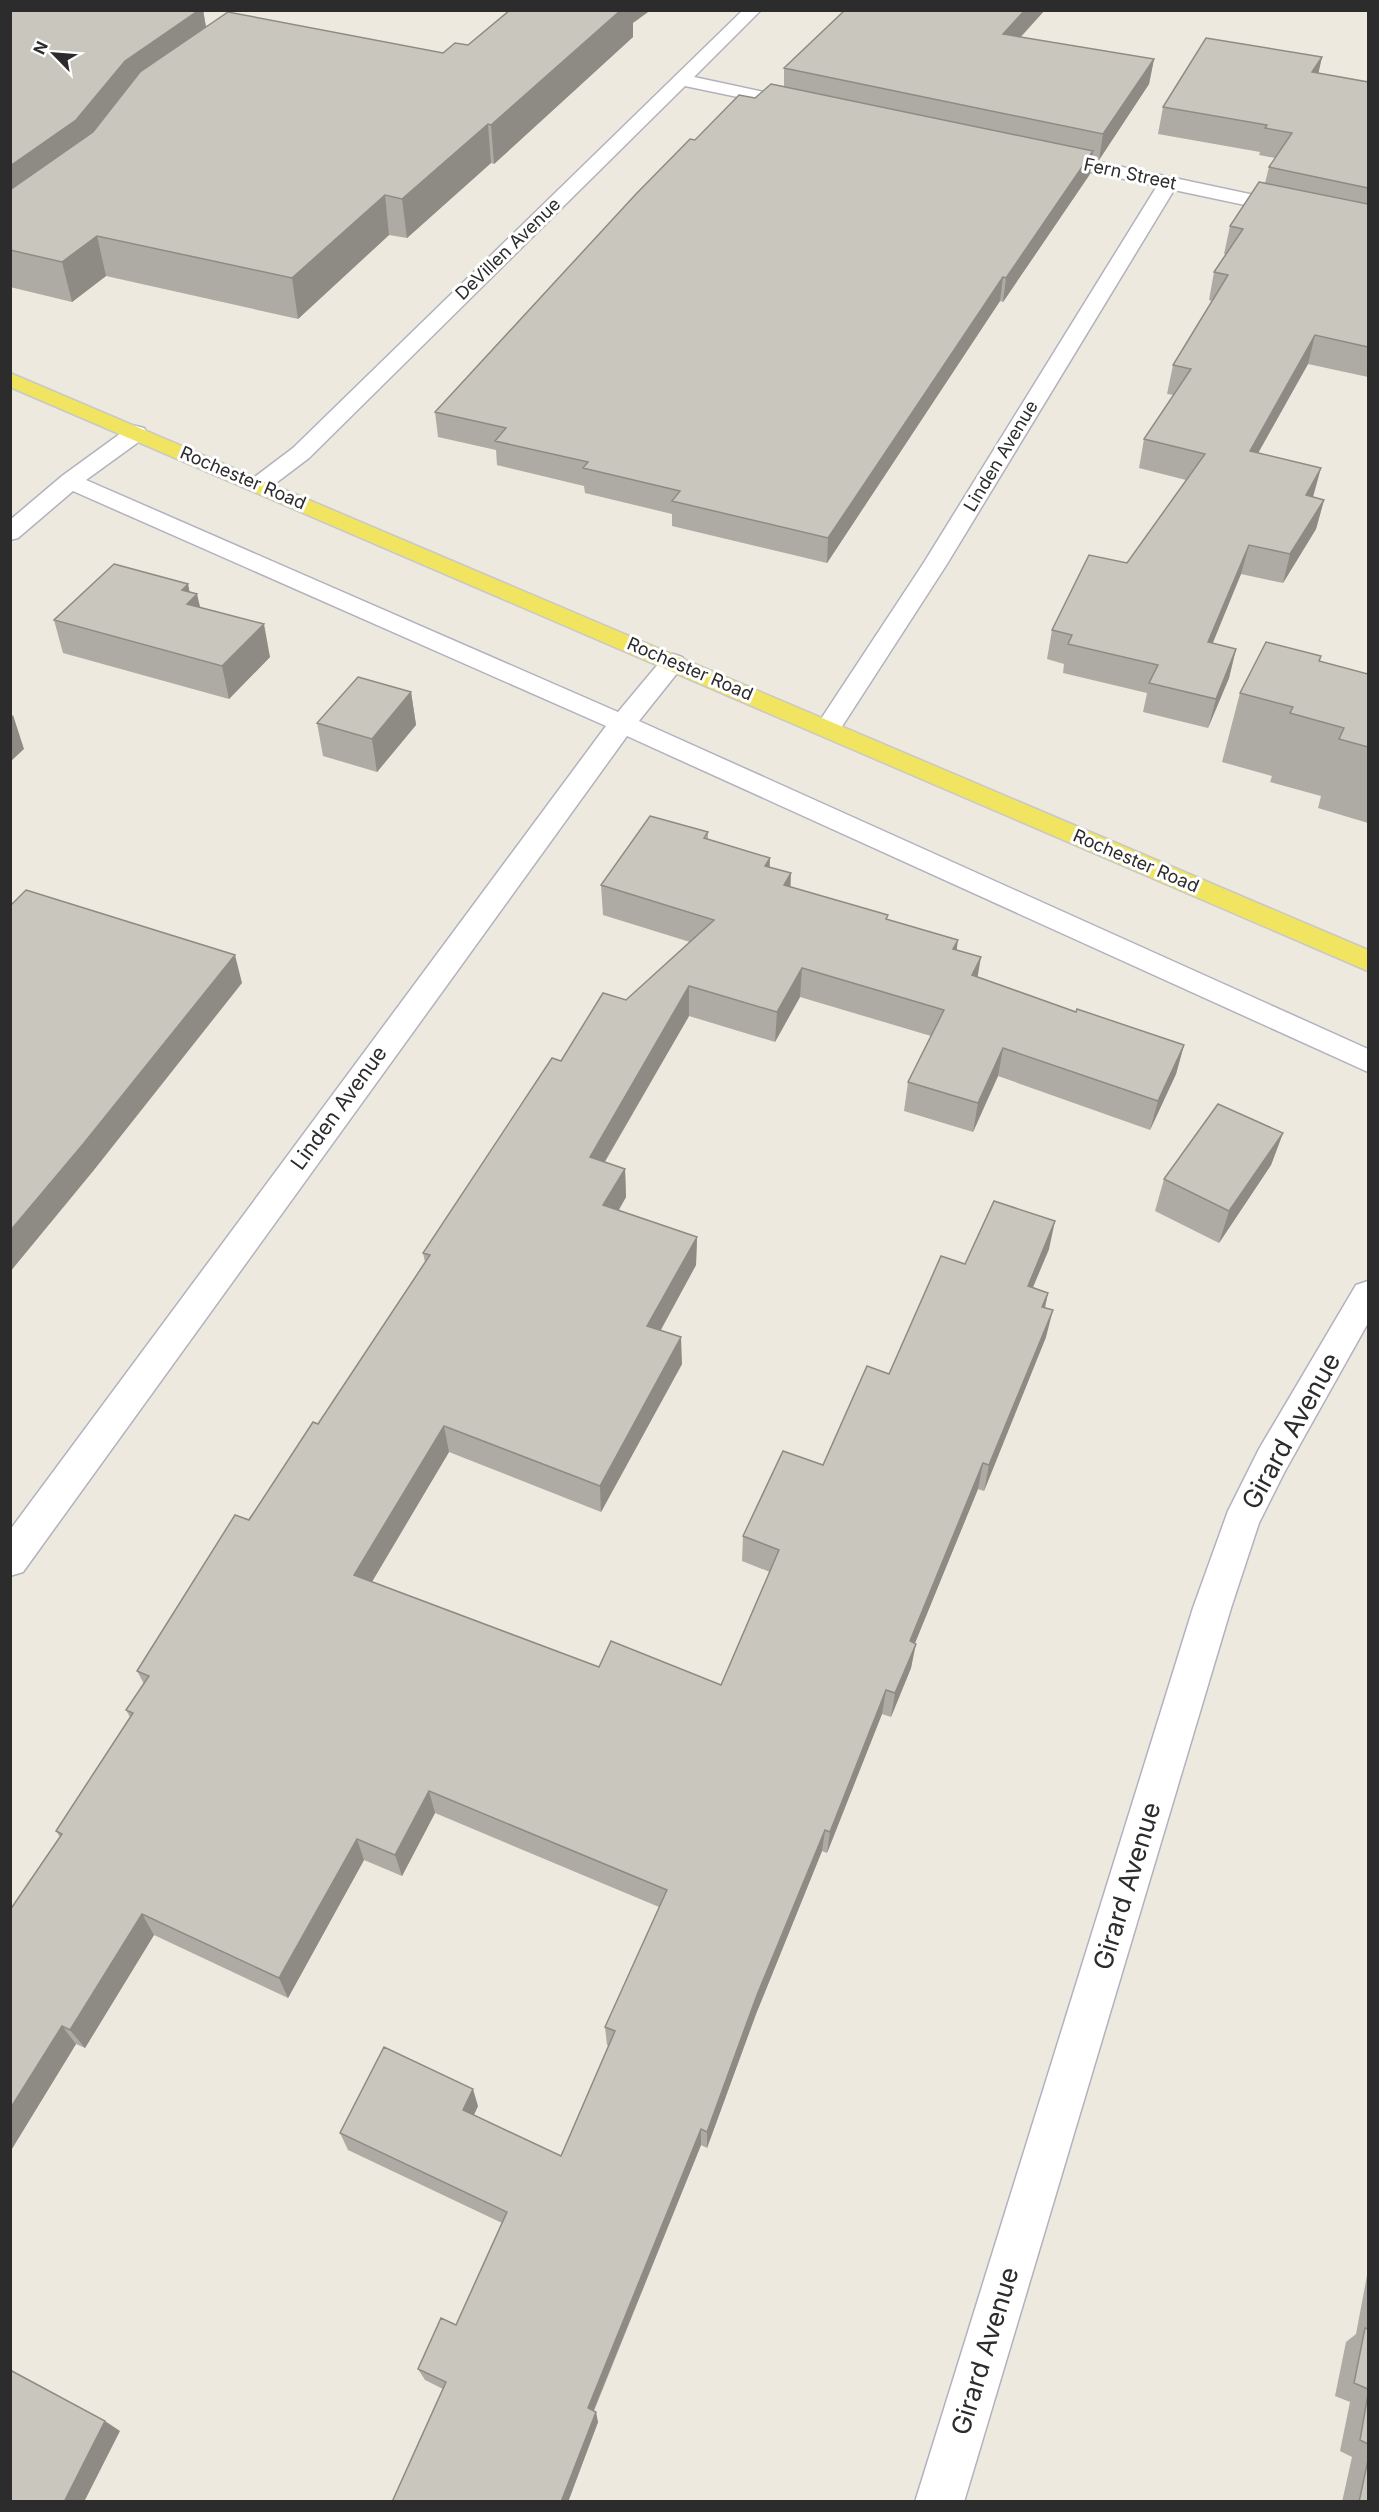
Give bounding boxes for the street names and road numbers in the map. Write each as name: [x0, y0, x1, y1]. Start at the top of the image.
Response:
street label: Fern Street: [1082, 153, 1178, 194]
street label: DeVillen Avenue: [451, 193, 564, 304]
street label: Linden Avenue: [959, 396, 1042, 515]
street label: Rochester Road: [177, 442, 309, 513]
street label: Rochester Road: [624, 633, 756, 704]
street label: Rochester Road: [1070, 825, 1202, 896]
street label: Linden Avenue: [285, 1041, 392, 1174]
street label: Girard Avenue: [1235, 1347, 1346, 1514]
street label: Girard Avenue: [1086, 1798, 1167, 1974]
street label: Girard Avenue: [944, 2263, 1025, 2439]

